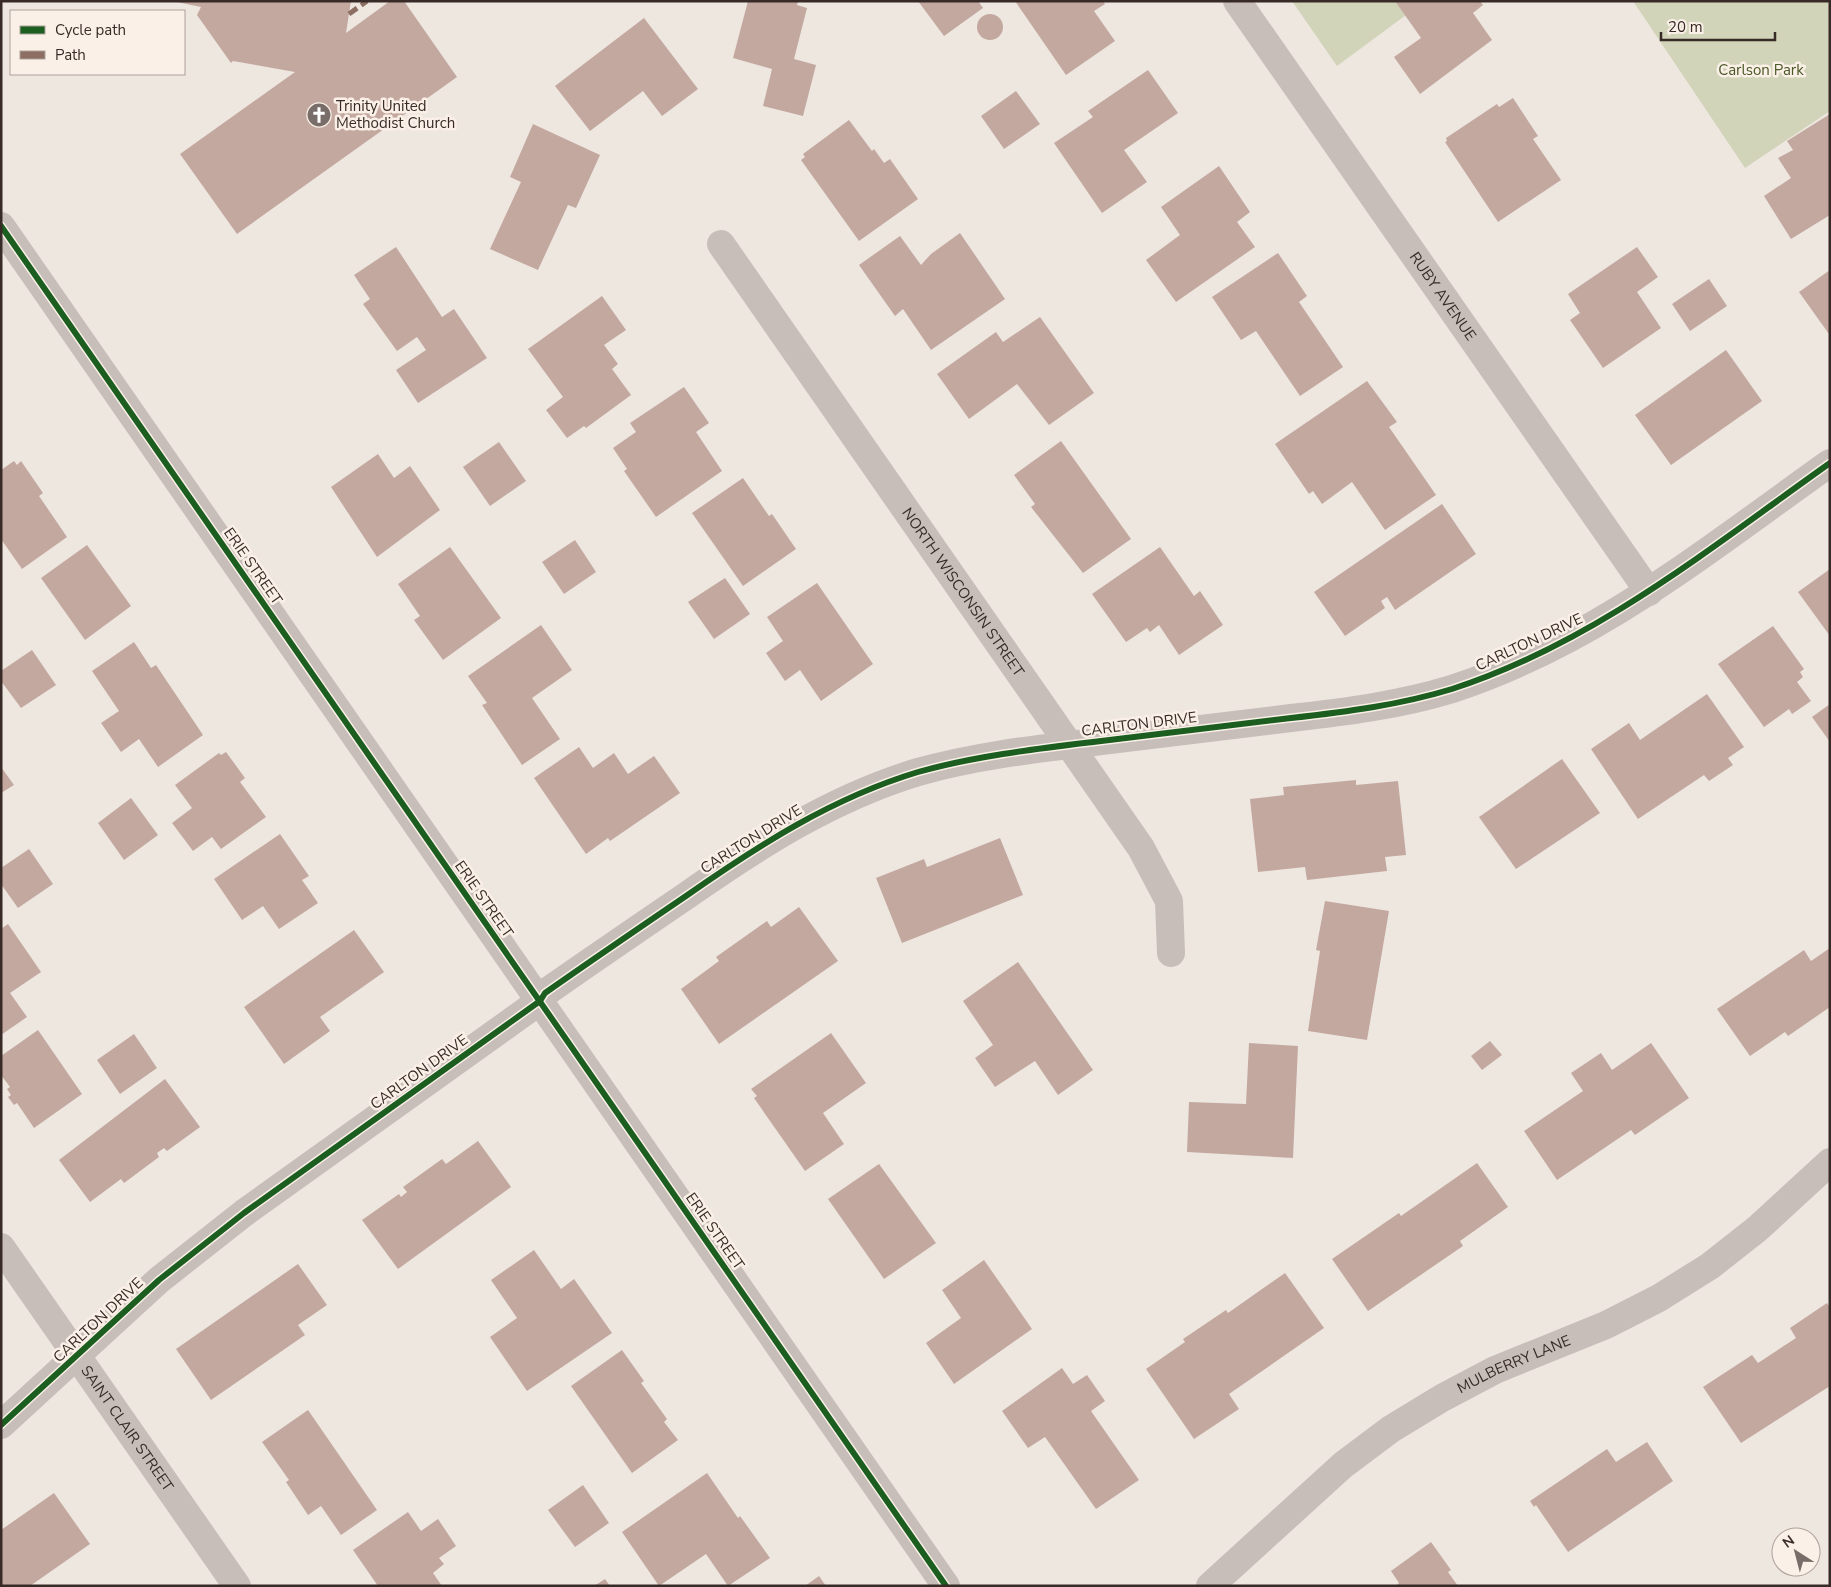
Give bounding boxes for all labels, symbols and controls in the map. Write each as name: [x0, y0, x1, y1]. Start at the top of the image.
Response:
legend: [10, 10, 185, 75]
scale bar: [1661, 10, 1775, 42]
text: 20 m: [1668, 17, 1703, 37]
text: Cycle path: [55, 20, 126, 40]
text: Path: [55, 45, 86, 65]
park label: Carlson Park: [1718, 60, 1804, 80]
place label: Trinity United Methodist Church: [336, 96, 455, 133]
church icon: Trinity United Methodist Church: [306, 102, 332, 128]
street label: RUBY AVENUE: [1405, 248, 1481, 345]
street label: NORTH WISCONSIN STREET: [897, 504, 1029, 680]
street label: ERIE STREET: [219, 524, 287, 608]
street label: CARLTON DRIVE: [1472, 608, 1586, 676]
street label: CARLTON DRIVE: [1080, 707, 1198, 741]
street label: CARLTON DRIVE: [697, 800, 805, 878]
street label: ERIE STREET: [450, 857, 518, 941]
street label: CARLTON DRIVE: [366, 1030, 472, 1114]
street label: ERIE STREET: [681, 1189, 749, 1273]
street label: CARLTON DRIVE: [49, 1273, 147, 1367]
street label: MULBERRY LANE: [1454, 1330, 1574, 1398]
street label: SAINT CLAIR STREET: [76, 1361, 178, 1495]
north arrow: [1771, 1527, 1821, 1577]
text: N: [1779, 1531, 1798, 1553]

